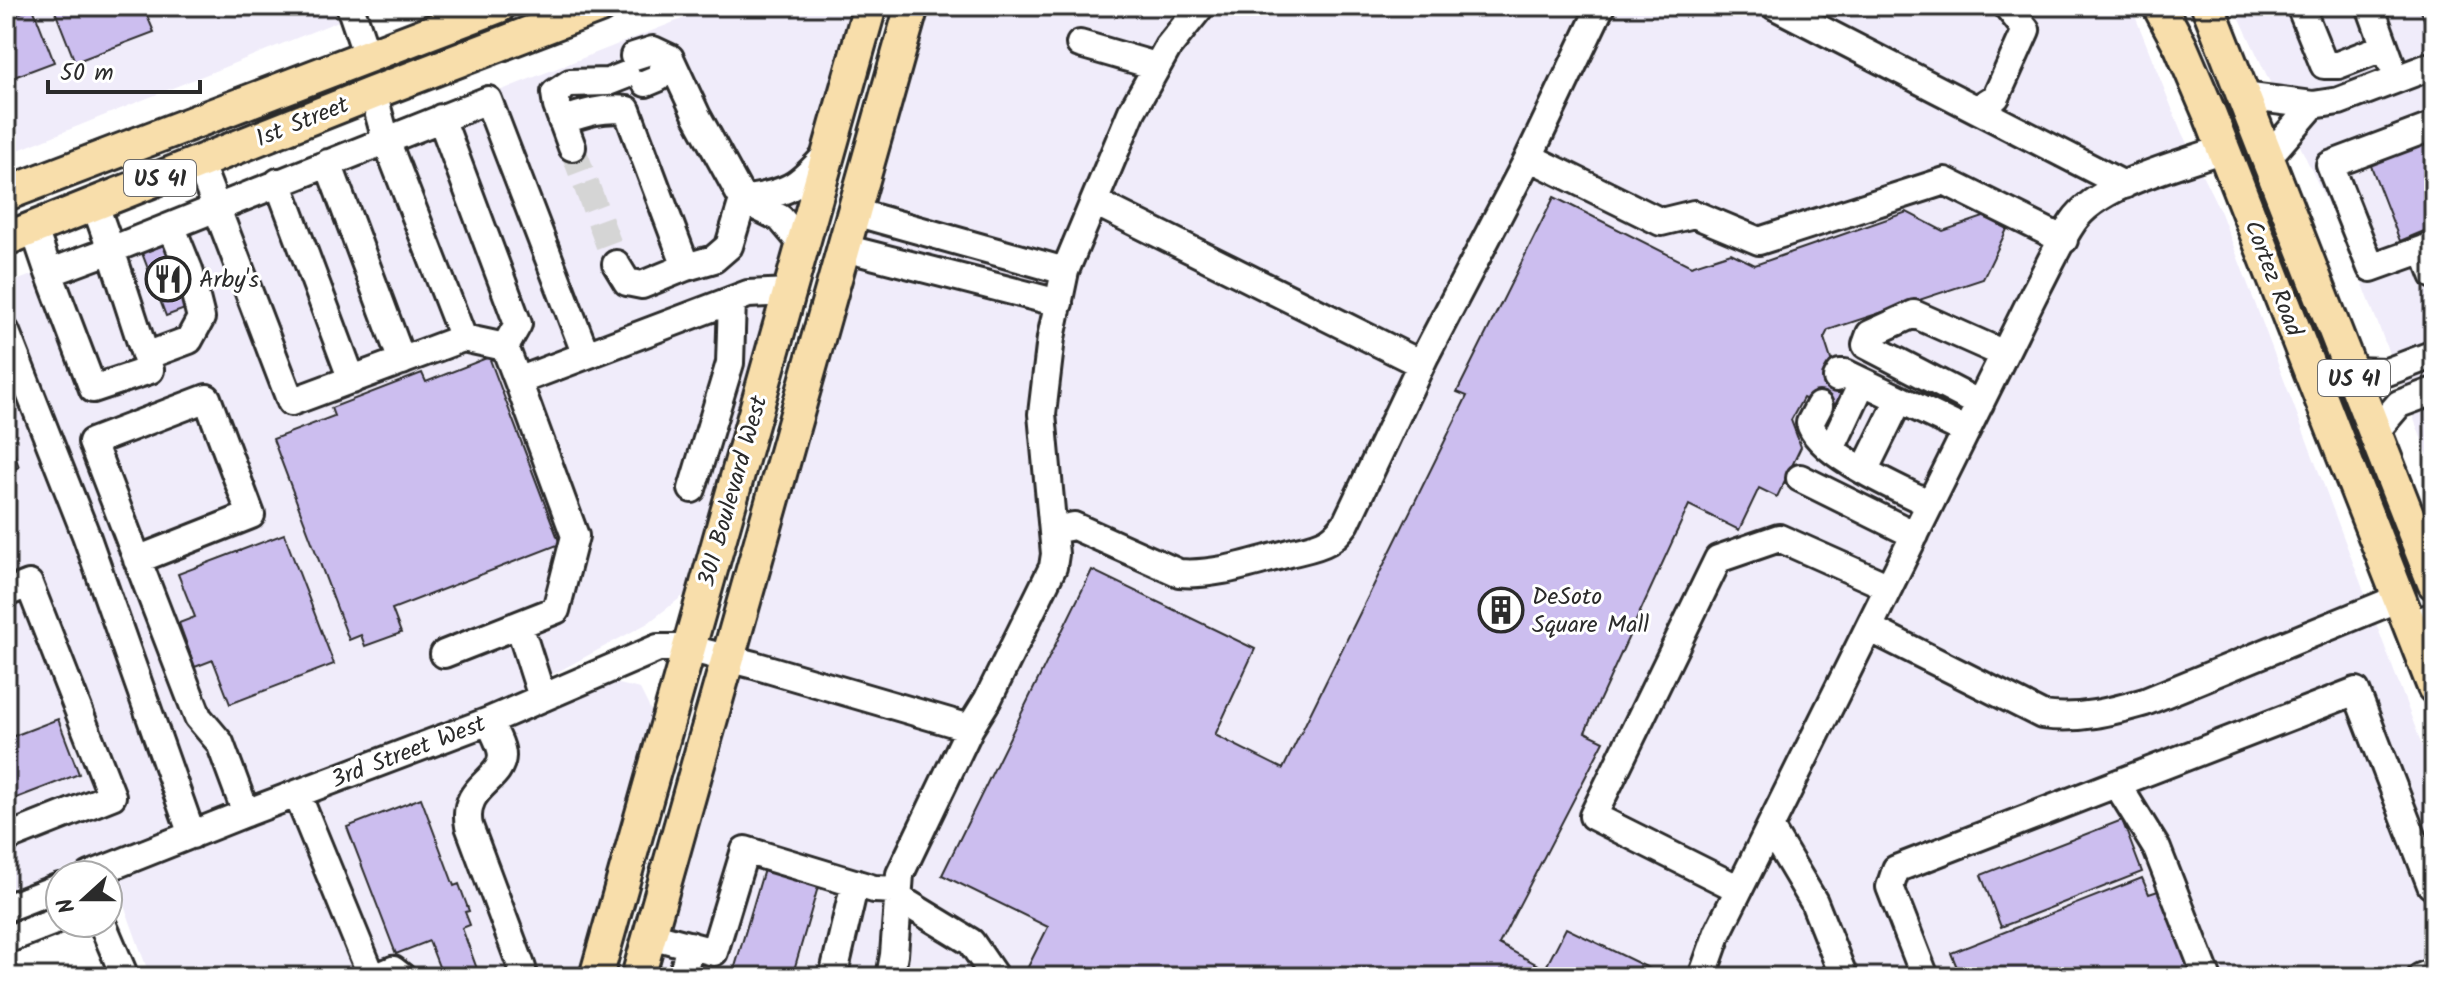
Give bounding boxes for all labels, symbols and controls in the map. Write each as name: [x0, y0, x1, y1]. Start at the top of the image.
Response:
scale bar: [48, 44, 200, 94]
text: 50 m: [60, 54, 114, 93]
street label: 1st Street: [250, 86, 356, 159]
road number: US 41: [124, 160, 196, 196]
street label: Cortez Road: [2233, 215, 2313, 343]
restaurant icon: Arby's: [144, 255, 192, 303]
place label: Arby's: [199, 261, 259, 300]
road number: US 41: [2318, 360, 2390, 396]
street label: 301 Boulevard West: [688, 391, 780, 592]
place label: DeSoto Square Mall: [1532, 578, 1649, 645]
building icon: DeSoto Square Mall: [1477, 586, 1525, 634]
street label: 3rd Street West: [326, 705, 492, 800]
north arrow: [44, 859, 124, 939]
text: N: [49, 892, 86, 918]

